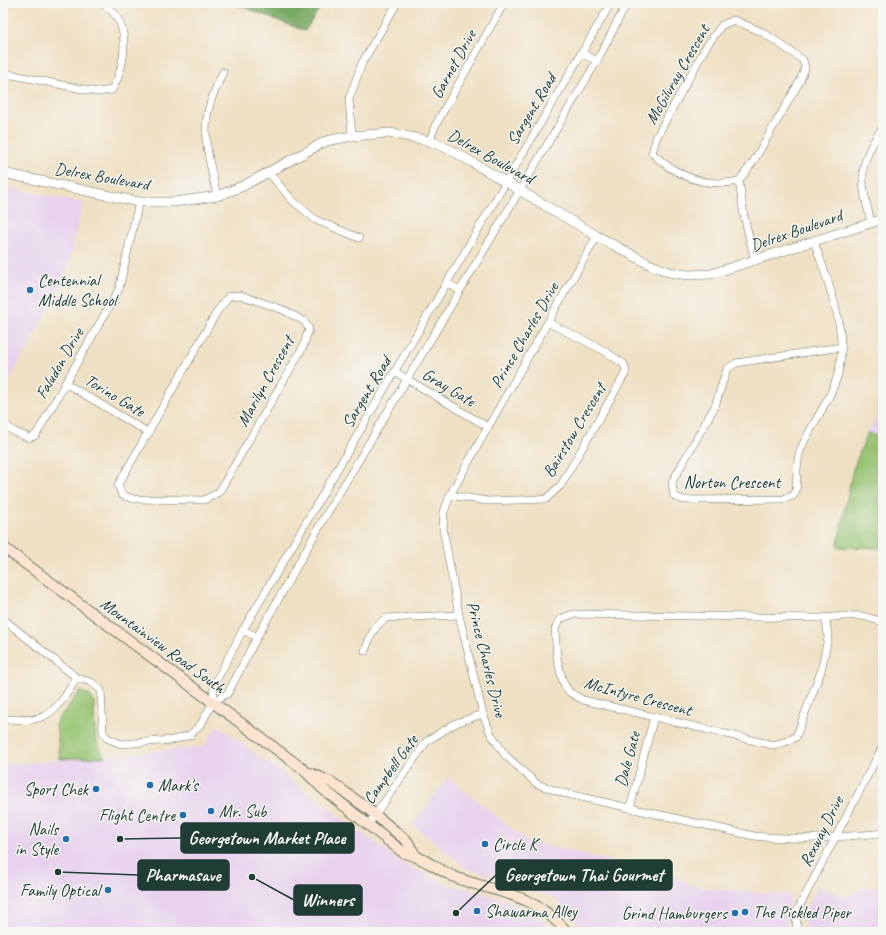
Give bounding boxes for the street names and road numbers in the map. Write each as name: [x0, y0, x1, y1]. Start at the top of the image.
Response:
street label: McGilvray Crescent: [640, 19, 716, 128]
street label: Garnet Drive: [426, 25, 482, 102]
street label: Sargent Road: [502, 67, 563, 149]
street label: Delrex Boulevard: [444, 124, 540, 190]
street label: Delrex Boulevard: [53, 158, 153, 196]
street label: Delrex Boulevard: [748, 204, 847, 256]
street label: Prince Charles Drive: [486, 277, 564, 392]
street label: Faludon Drive: [31, 323, 89, 403]
street label: Marilyn Crescent: [232, 330, 300, 430]
street label: Sargent Road: [337, 350, 398, 432]
street label: Gray Gate: [418, 363, 480, 412]
street label: Torino Gate: [81, 369, 150, 422]
street label: Bairstow Crescent: [538, 377, 612, 481]
street label: Norton Crescent: [684, 472, 783, 493]
street label: Mountainview Road South: [96, 593, 230, 699]
street label: Prince Charles Drive: [462, 599, 511, 721]
street label: McIntyre Crescent: [582, 672, 696, 721]
street label: Dale Gate: [610, 728, 645, 789]
street label: Campbell Gate: [358, 729, 423, 808]
street label: Rexway Drive: [795, 791, 849, 870]

